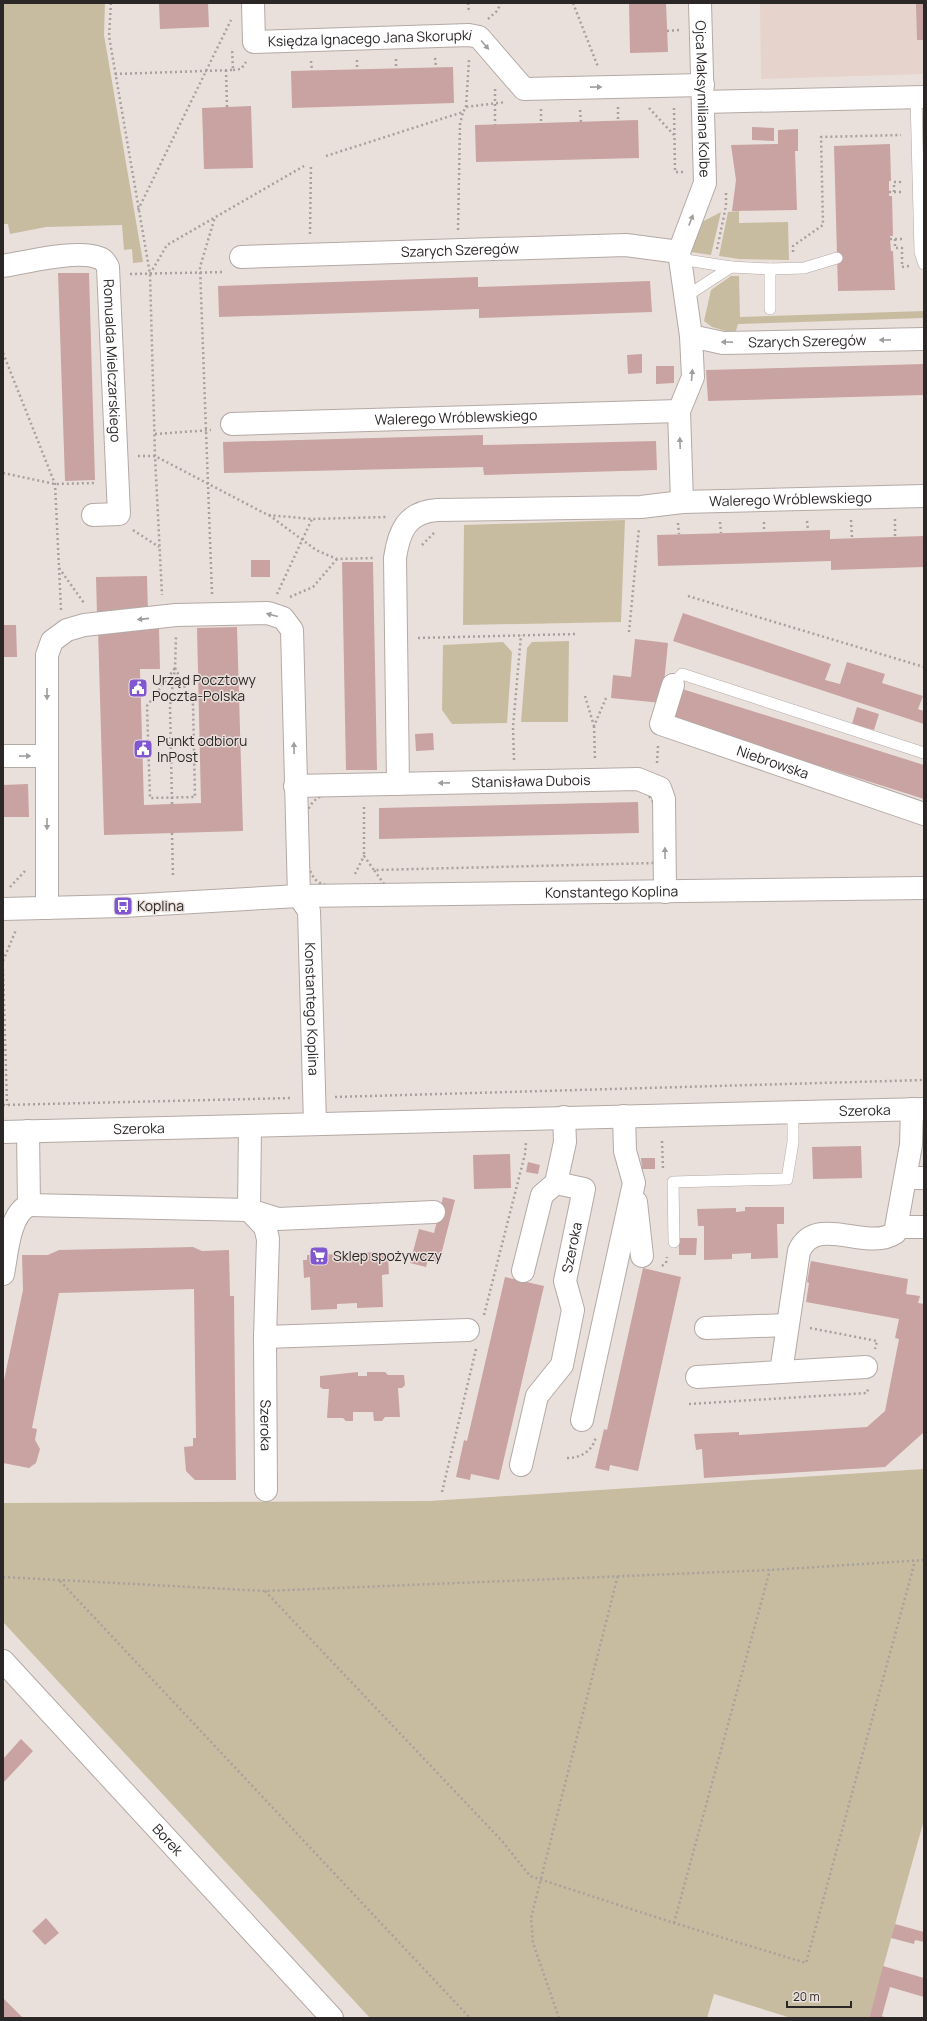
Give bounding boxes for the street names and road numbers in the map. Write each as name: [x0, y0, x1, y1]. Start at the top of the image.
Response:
street label: Ojca Maksymiliana Kolbe: [691, 20, 715, 178]
street label: Księdza Ignacego Jana Skorupki: [267, 25, 474, 51]
street label: Szarych Szeregów: [400, 238, 520, 261]
street label: Romualda Mielczarskiego: [100, 278, 126, 443]
street label: Szarych Szeregów: [748, 330, 867, 351]
street label: Walerego Wróblewskiego: [374, 405, 538, 429]
street label: Walerego Wróblewskiego: [709, 487, 872, 510]
street label: Niebrowska: [735, 741, 811, 783]
street label: Stanisława Dubois: [471, 770, 591, 791]
street label: Konstantego Koplina: [545, 881, 678, 902]
street label: Konstantego Koplina: [301, 942, 324, 1076]
street label: Szeroka: [839, 1100, 891, 1120]
street label: Szeroka: [113, 1118, 165, 1138]
street label: Szeroka: [557, 1220, 586, 1275]
street label: Szeroka: [256, 1399, 276, 1451]
street label: Borek: [149, 1819, 188, 1860]

